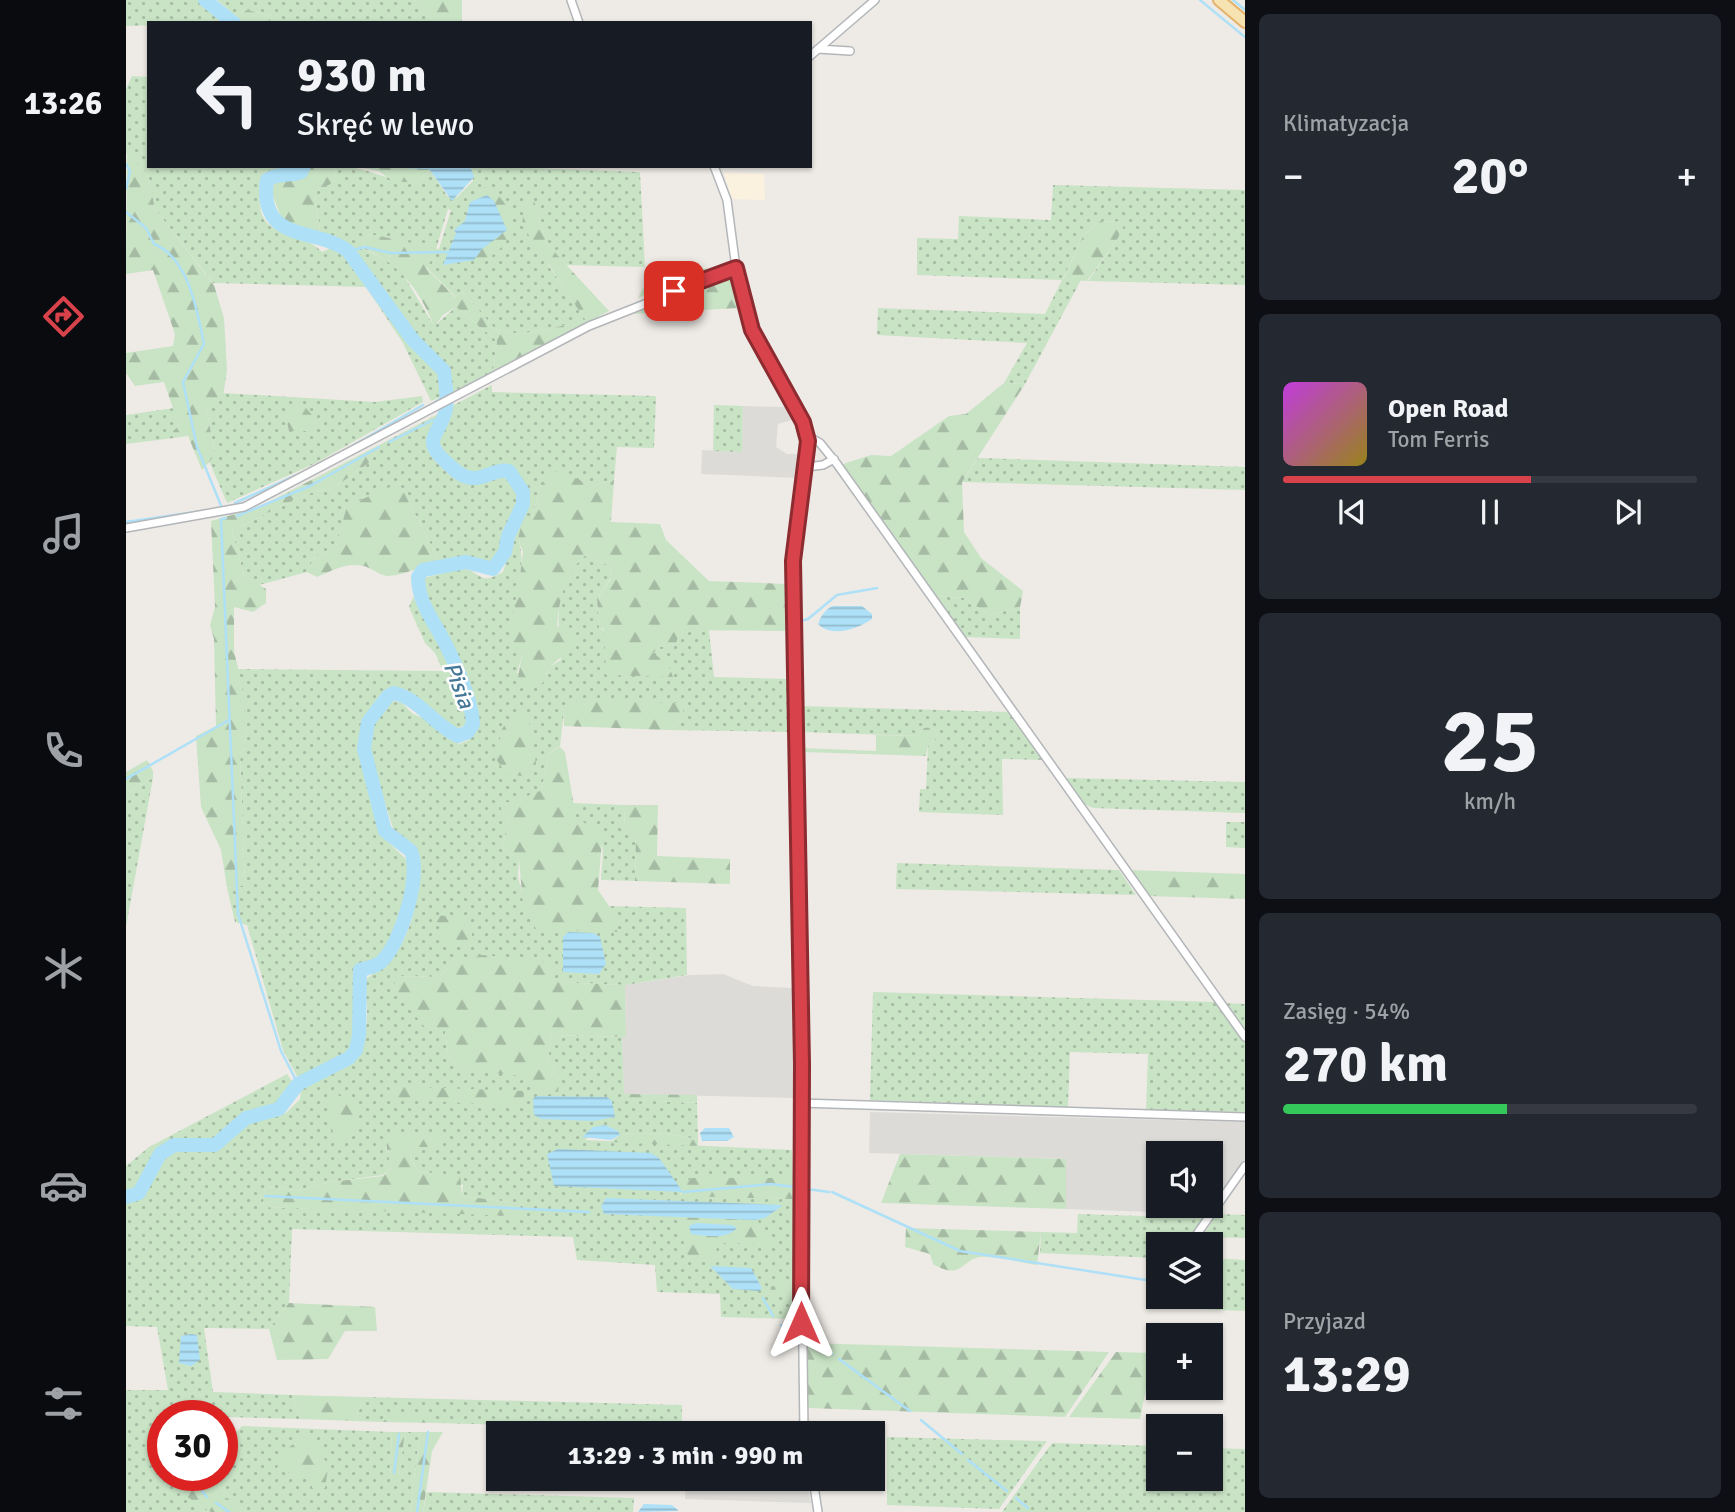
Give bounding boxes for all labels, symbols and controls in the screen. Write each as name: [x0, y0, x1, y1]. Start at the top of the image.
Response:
text: 930 m: [297, 45, 427, 105]
icon: left: [182, 49, 273, 140]
text: 13:26: [24, 84, 102, 123]
text: Skręć w lewo: [297, 105, 474, 144]
text: Klimatyzacja: [1283, 109, 1409, 138]
text: 20°: [1452, 144, 1528, 208]
text: −: [1283, 153, 1304, 200]
text: +: [1676, 153, 1697, 200]
pin: [644, 261, 704, 321]
icon: arrive: [655, 272, 693, 310]
icon: directions: [39, 292, 88, 341]
text: Open Road: [1388, 393, 1509, 425]
text: Tom Ferris: [1388, 425, 1489, 454]
icon: previous: [1333, 493, 1371, 531]
icon: pause: [1471, 493, 1509, 531]
icon: next: [1609, 493, 1647, 531]
icon: music: [39, 509, 88, 558]
water label: Pisia: [437, 658, 481, 714]
text: 25: [1441, 685, 1539, 798]
icon: phone: [39, 726, 88, 775]
text: km/h: [1464, 787, 1516, 816]
icon: climate: [39, 944, 88, 993]
text: Zasięg · 54%: [1283, 997, 1410, 1026]
text: 270 km: [1283, 1032, 1448, 1096]
map controls: [1146, 1141, 1223, 1491]
button: sound: [1146, 1141, 1223, 1218]
icon: car: [39, 1161, 88, 1210]
button: layers: [1146, 1232, 1223, 1309]
position arrow: [764, 1286, 838, 1360]
text: Przyjazd: [1283, 1307, 1366, 1336]
button: +: [1146, 1323, 1223, 1400]
text: 13:29: [1283, 1342, 1411, 1406]
icon: filters: [39, 1379, 88, 1428]
speed limit sign: 30: [147, 1400, 238, 1491]
button: −: [1146, 1414, 1223, 1491]
text: 13:29 · 3 min · 990 m: [568, 1440, 803, 1472]

